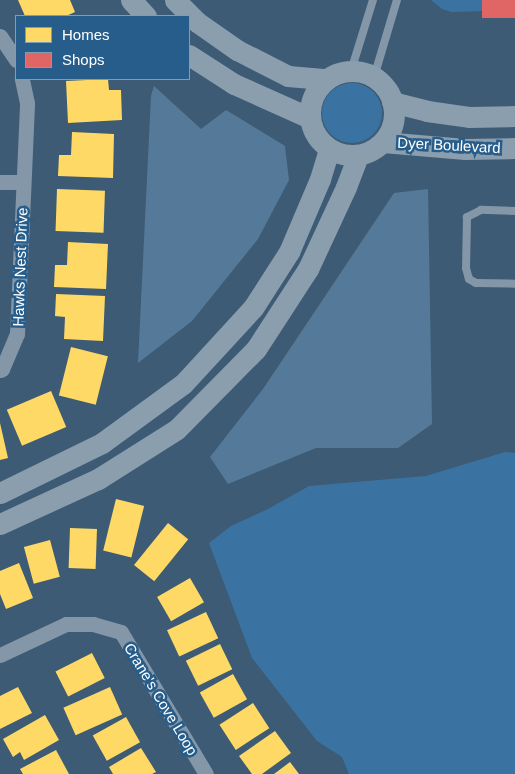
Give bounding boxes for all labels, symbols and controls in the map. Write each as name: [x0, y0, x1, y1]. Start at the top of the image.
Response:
legend: [15, 15, 190, 80]
text: Homes: [62, 26, 110, 43]
text: Shops: [62, 51, 105, 68]
street label: Dyer Boulevard: [397, 133, 501, 157]
street label: Hawks Nest Drive: [9, 207, 31, 327]
street label: Crane's Cove Loop: [120, 640, 202, 758]

